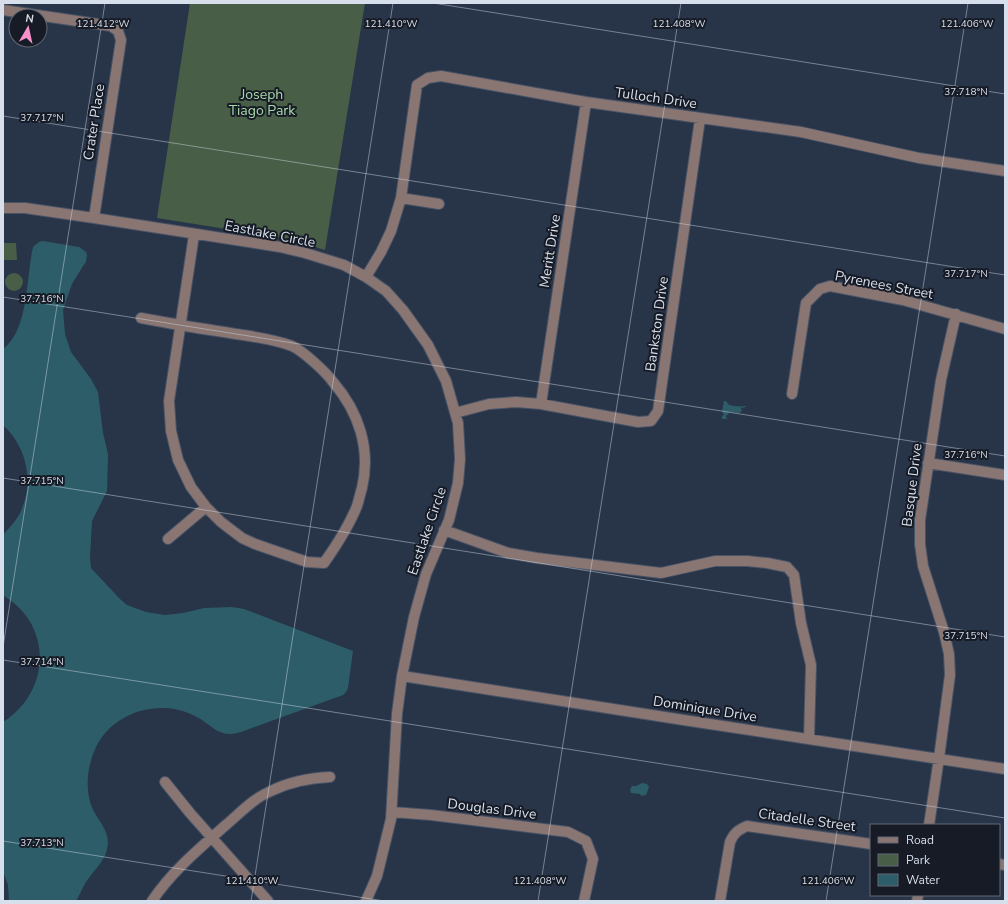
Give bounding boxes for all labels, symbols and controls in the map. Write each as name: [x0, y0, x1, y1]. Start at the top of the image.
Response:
north arrow: [8, 8, 48, 48]
text: N: [24, 11, 35, 27]
text: 121.412°W: [76, 17, 130, 31]
text: 121.410°W: [364, 17, 418, 31]
text: 121.408°W: [652, 17, 706, 31]
text: 121.406°W: [940, 17, 994, 31]
street label: Crater Place: [79, 83, 109, 161]
street label: Tulloch Drive: [614, 83, 698, 113]
park label: Joseph Tiago Park: [229, 85, 296, 120]
text: 37.718°N: [944, 85, 988, 99]
text: 37.717°N: [20, 111, 64, 125]
street label: Meritt Drive: [535, 213, 565, 289]
street label: Eastlake Circle: [223, 216, 317, 252]
street label: Pyrenees Street: [833, 266, 935, 304]
text: 37.717°N: [944, 267, 988, 281]
street label: Bankston Drive: [641, 275, 673, 373]
text: 37.716°N: [20, 292, 64, 306]
street label: Basque Drive: [897, 442, 927, 528]
text: 37.716°N: [944, 448, 988, 462]
text: 37.715°N: [20, 474, 64, 488]
street label: Eastlake Circle: [403, 484, 451, 578]
text: 37.715°N: [944, 629, 988, 643]
text: 37.714°N: [20, 655, 64, 669]
street label: Dominique Drive: [652, 691, 758, 727]
street label: Douglas Drive: [447, 794, 537, 824]
street label: Citadelle Street: [757, 804, 857, 836]
legend: [870, 824, 1000, 896]
text: Road: [906, 832, 934, 848]
text: 37.713°N: [20, 836, 64, 850]
text: Park: [906, 852, 931, 868]
text: Water: [906, 872, 940, 888]
text: 121.410°W: [225, 874, 279, 888]
text: 121.408°W: [513, 874, 567, 888]
text: 121.406°W: [801, 874, 855, 888]

